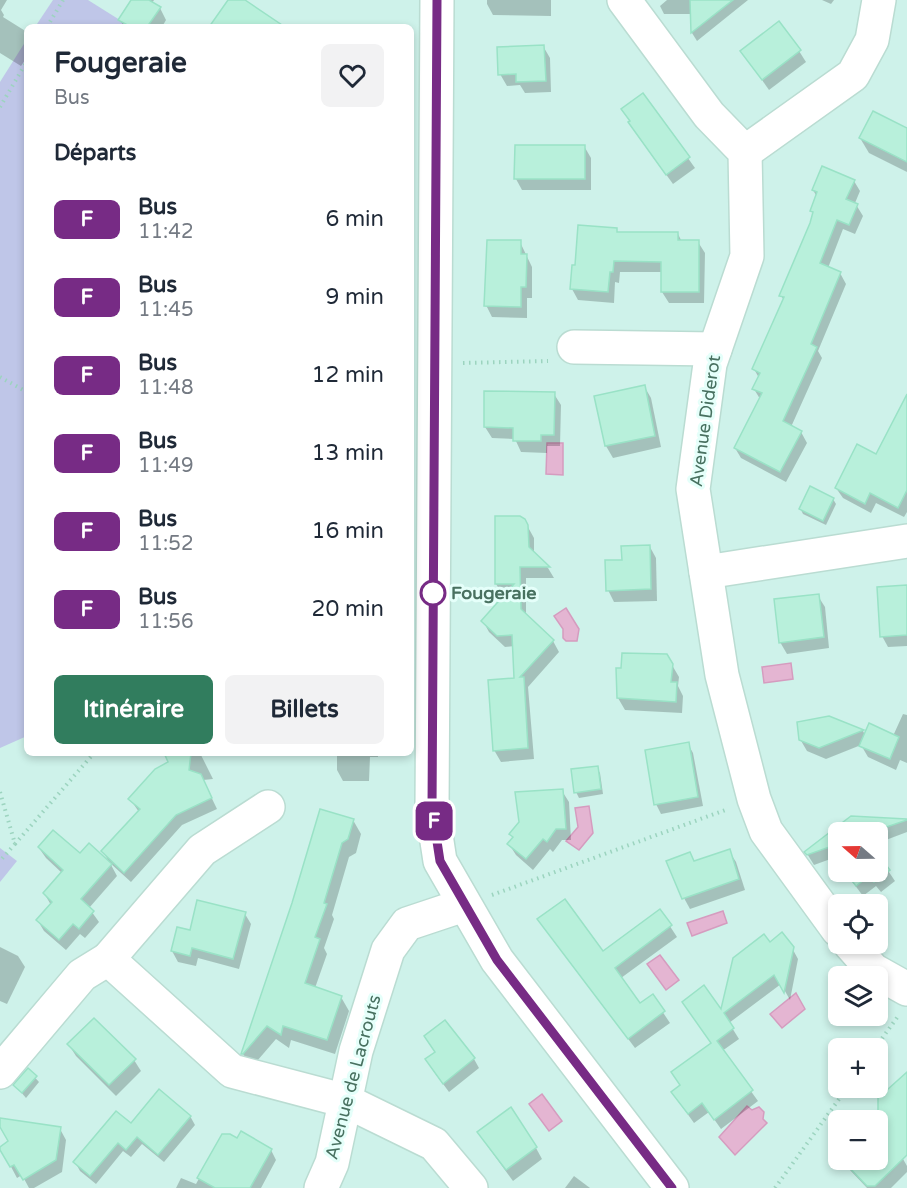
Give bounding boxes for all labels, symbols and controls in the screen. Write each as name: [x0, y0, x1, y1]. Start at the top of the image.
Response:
button: heart: [321, 44, 384, 107]
text: Fougeraie: [54, 46, 187, 80]
text: Bus: [54, 86, 90, 110]
text: Départs: [54, 140, 136, 166]
text: Bus: [138, 194, 177, 220]
text: 6 min: [325, 206, 384, 232]
text: F: [81, 207, 93, 232]
text: 11:42: [138, 220, 193, 244]
text: Bus: [138, 272, 177, 298]
text: 9 min: [325, 284, 384, 310]
text: F: [81, 285, 93, 310]
text: 11:45: [138, 298, 193, 322]
text: Bus: [138, 350, 177, 376]
street label: Avenue Diderot: [685, 354, 725, 488]
text: 12 min: [312, 362, 384, 388]
text: F: [81, 363, 93, 388]
text: 11:48: [138, 376, 193, 400]
text: Bus: [138, 428, 177, 454]
text: 13 min: [312, 440, 384, 466]
text: F: [81, 441, 93, 466]
text: 11:49: [138, 454, 193, 478]
text: Bus: [138, 506, 177, 532]
text: 16 min: [312, 518, 384, 544]
text: F: [81, 519, 93, 544]
text: 11:52: [138, 532, 193, 556]
marker: Fougeraie: [420, 580, 446, 606]
place label: Fougeraie: [451, 582, 536, 604]
text: Bus: [138, 584, 177, 610]
text: 20 min: [312, 596, 384, 622]
text: F: [81, 597, 93, 622]
text: 11:56: [138, 610, 193, 634]
button: Itinéraire: [54, 675, 213, 744]
button: Billets: [225, 675, 384, 744]
line badge: F: [414, 802, 454, 840]
text: F: [428, 809, 440, 834]
north arrow: [828, 822, 888, 882]
map controls: [828, 822, 888, 1170]
button: locate: [828, 894, 888, 954]
button: layers: [828, 966, 888, 1026]
street label: Avenue de Lacrouts: [320, 992, 386, 1162]
button: +: [828, 1038, 888, 1098]
button: −: [828, 1110, 888, 1170]

